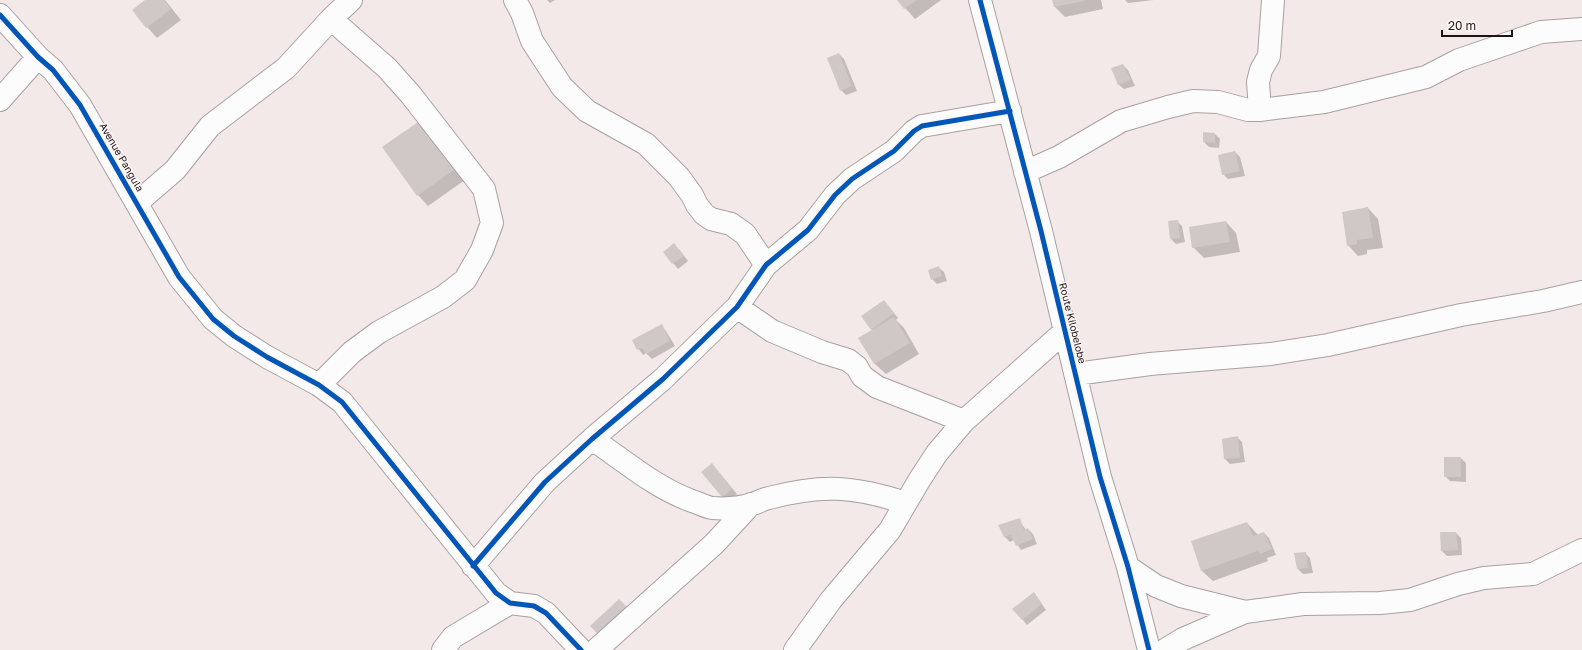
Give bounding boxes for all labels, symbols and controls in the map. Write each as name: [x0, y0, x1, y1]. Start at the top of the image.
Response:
scale bar: [1442, 12, 1512, 38]
text: 20 m: [1448, 18, 1476, 33]
street label: Avenue Pangula: [98, 121, 146, 193]
street label: Route Kilobelobe: [1057, 281, 1089, 365]

